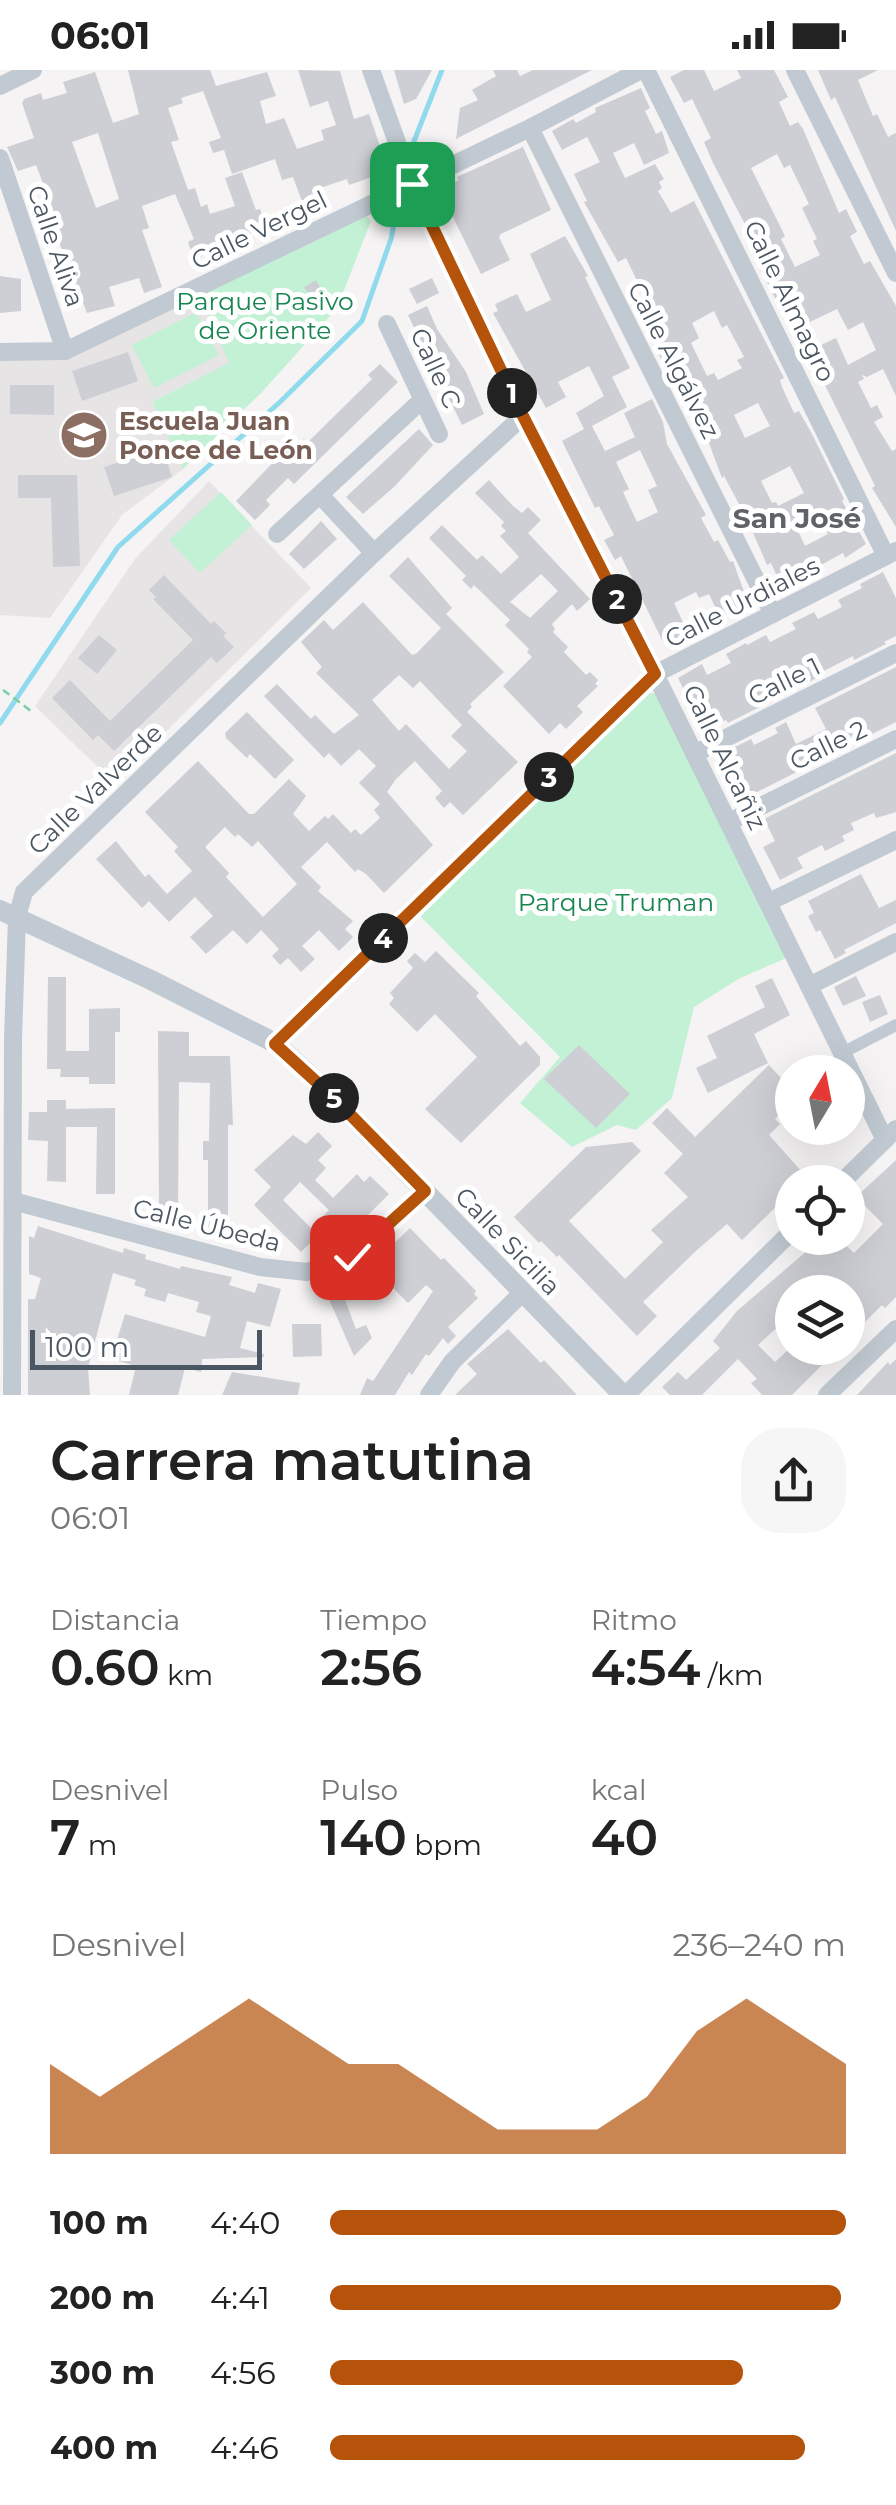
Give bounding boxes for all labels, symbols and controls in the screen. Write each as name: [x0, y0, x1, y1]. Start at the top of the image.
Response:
text: 06:01: [50, 12, 151, 59]
pin: [370, 142, 455, 227]
icon: arrive: [385, 157, 440, 212]
street label: Calle Aliva: [21, 181, 91, 311]
street label: Calle Vergel: [186, 184, 332, 276]
street label: Calle Almagro: [738, 215, 842, 387]
street label: Calle Algálvez: [622, 277, 726, 443]
park label: Parque Pasivo de Oriente: [176, 286, 354, 345]
street label: Calle C: [404, 323, 468, 413]
pin: 1: [487, 368, 537, 418]
text: 1: [507, 376, 517, 410]
place label: Escuela Juan Ponce de León: [119, 406, 313, 465]
school or university icon: Escuela Juan Ponce de León: [58, 409, 110, 461]
district label: San José: [733, 501, 861, 535]
street label: Calle Urdiales: [660, 550, 824, 654]
pin: 2: [592, 574, 642, 624]
text: 2: [609, 582, 625, 616]
street label: Calle 1: [743, 651, 825, 711]
street label: Calle Alcañiz: [677, 680, 773, 834]
street label: Calle 2: [785, 714, 871, 776]
street label: Calle Valverde: [22, 717, 168, 861]
pin: 3: [524, 752, 574, 802]
text: 3: [541, 760, 557, 794]
park label: Parque Truman: [518, 887, 714, 917]
pin: 4: [358, 913, 408, 963]
text: 4: [373, 921, 393, 955]
north arrow: [775, 1055, 865, 1145]
map controls: [775, 1055, 865, 1365]
pin: 5: [309, 1073, 359, 1123]
text: 5: [326, 1081, 342, 1115]
button: locate: [775, 1165, 865, 1255]
street label: Calle Sicilia: [449, 1181, 567, 1301]
street label: Calle Úbeda: [130, 1192, 284, 1258]
pin: [310, 1215, 395, 1300]
icon: check: [325, 1230, 380, 1285]
button: layers: [775, 1275, 865, 1365]
scale bar: [30, 1325, 262, 1370]
text: 100 m: [45, 1330, 129, 1364]
text: Carrera matutina: [50, 1427, 534, 1494]
button: share: [741, 1428, 846, 1533]
text: 06:01: [50, 1498, 130, 1537]
text: Distancia: [50, 1603, 180, 1637]
text: Tiempo: [320, 1603, 427, 1637]
text: Ritmo: [591, 1603, 677, 1637]
text: 0.60: [50, 1637, 160, 1698]
text: 2:56: [320, 1637, 422, 1698]
text: 4:54: [591, 1637, 700, 1698]
text: km: [160, 1658, 213, 1692]
text: /km: [700, 1658, 763, 1692]
text: Desnivel: [50, 1773, 169, 1807]
text: Pulso: [320, 1773, 398, 1807]
text: kcal: [591, 1773, 647, 1807]
text: 7: [50, 1807, 80, 1868]
text: 140: [320, 1807, 407, 1868]
text: 40: [591, 1807, 658, 1868]
text: m: [80, 1828, 117, 1862]
text: bpm: [407, 1828, 482, 1862]
text: Desnivel: [50, 1925, 186, 1964]
text: 236–240 m: [672, 1925, 846, 1964]
text: 100 m: [50, 2203, 149, 2242]
text: 4:40: [210, 2203, 280, 2242]
text: 200 m: [50, 2278, 155, 2317]
text: 4:41: [210, 2278, 270, 2317]
text: 300 m: [50, 2353, 155, 2392]
text: 4:56: [210, 2353, 276, 2392]
text: 400 m: [50, 2428, 158, 2467]
text: 4:46: [210, 2428, 279, 2467]

